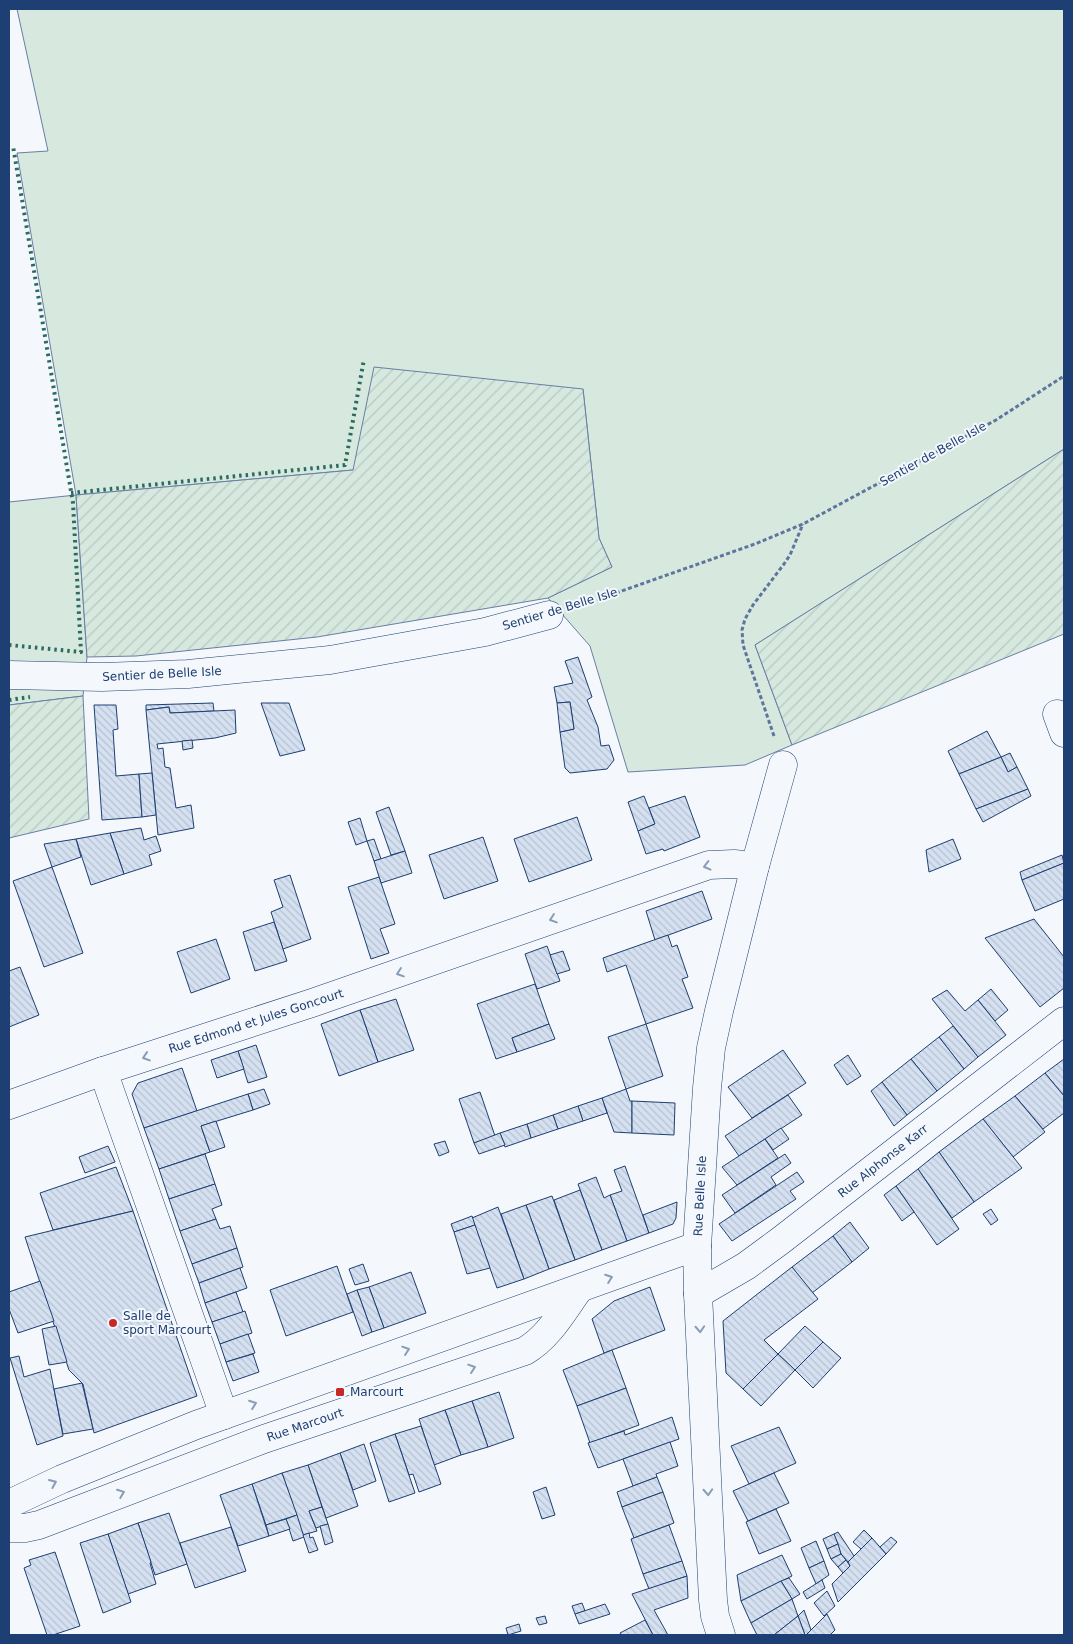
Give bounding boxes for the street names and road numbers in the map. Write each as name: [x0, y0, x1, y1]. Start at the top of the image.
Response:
street label: Sentier de Belle Isle: [877, 419, 989, 489]
street label: Sentier de Belle Isle: [501, 585, 619, 633]
street label: Sentier de Belle Isle: [102, 664, 222, 684]
street label: Rue Edmond et Jules Goncourt: [167, 986, 346, 1056]
street label: Rue Alphonse Karr: [835, 1121, 931, 1201]
street label: Rue Belle Isle: [691, 1155, 709, 1237]
street label: Rue Marcourt: [265, 1405, 345, 1445]

